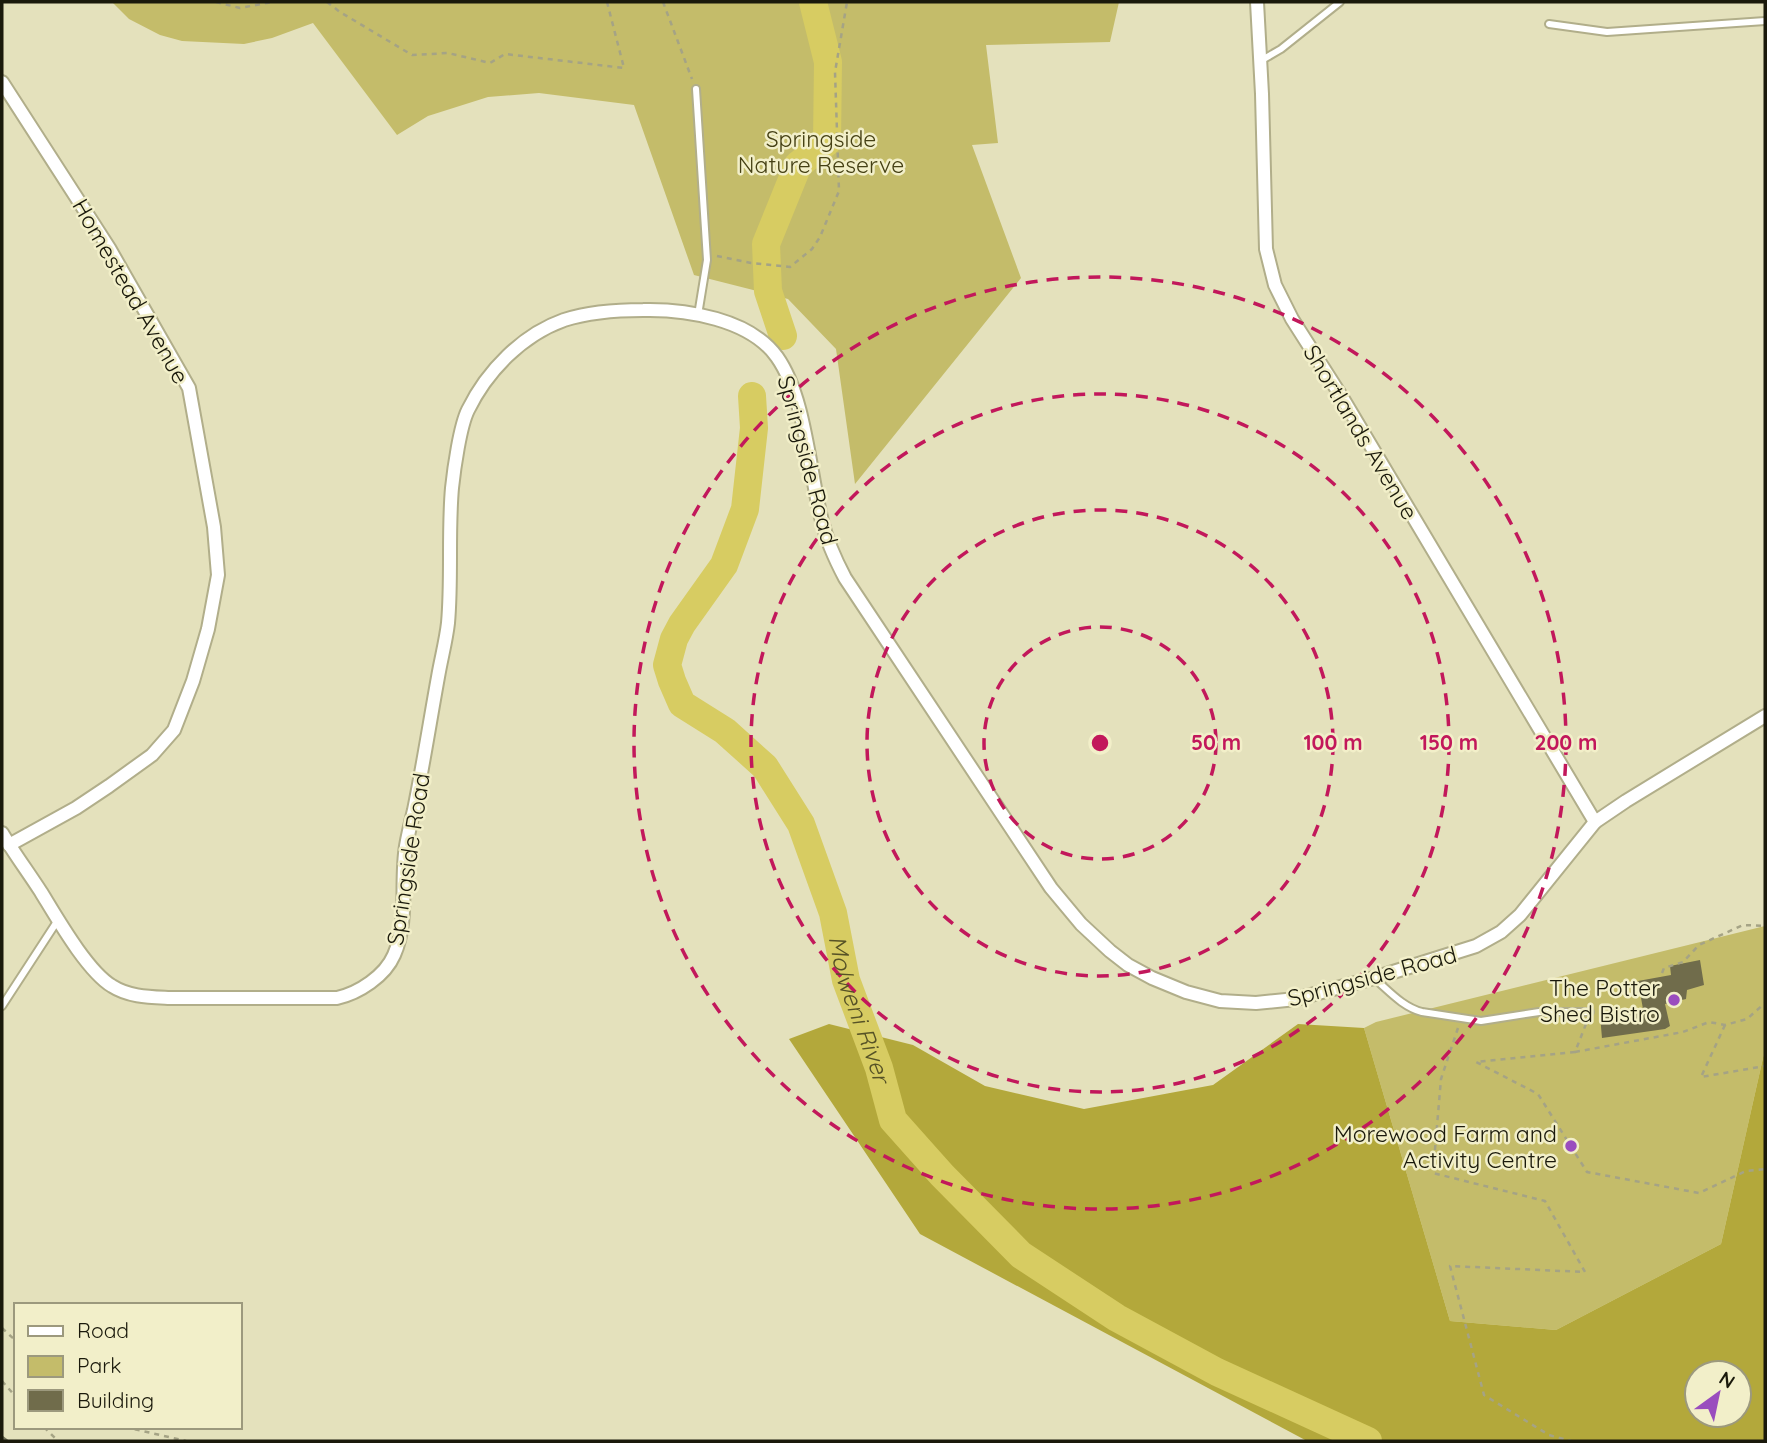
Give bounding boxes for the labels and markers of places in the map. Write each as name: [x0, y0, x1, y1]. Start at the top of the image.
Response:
centre of rings: [1088, 731, 1112, 755]
place label: The Potter Shed Bistro: [1540, 973, 1660, 1028]
marker: The Potter Shed Bistro: [1666, 992, 1682, 1008]
place label: Morewood Farm and Activity Centre: [1334, 1119, 1557, 1174]
marker: Morewood Farm and Activity Centre: [1563, 1138, 1579, 1154]

